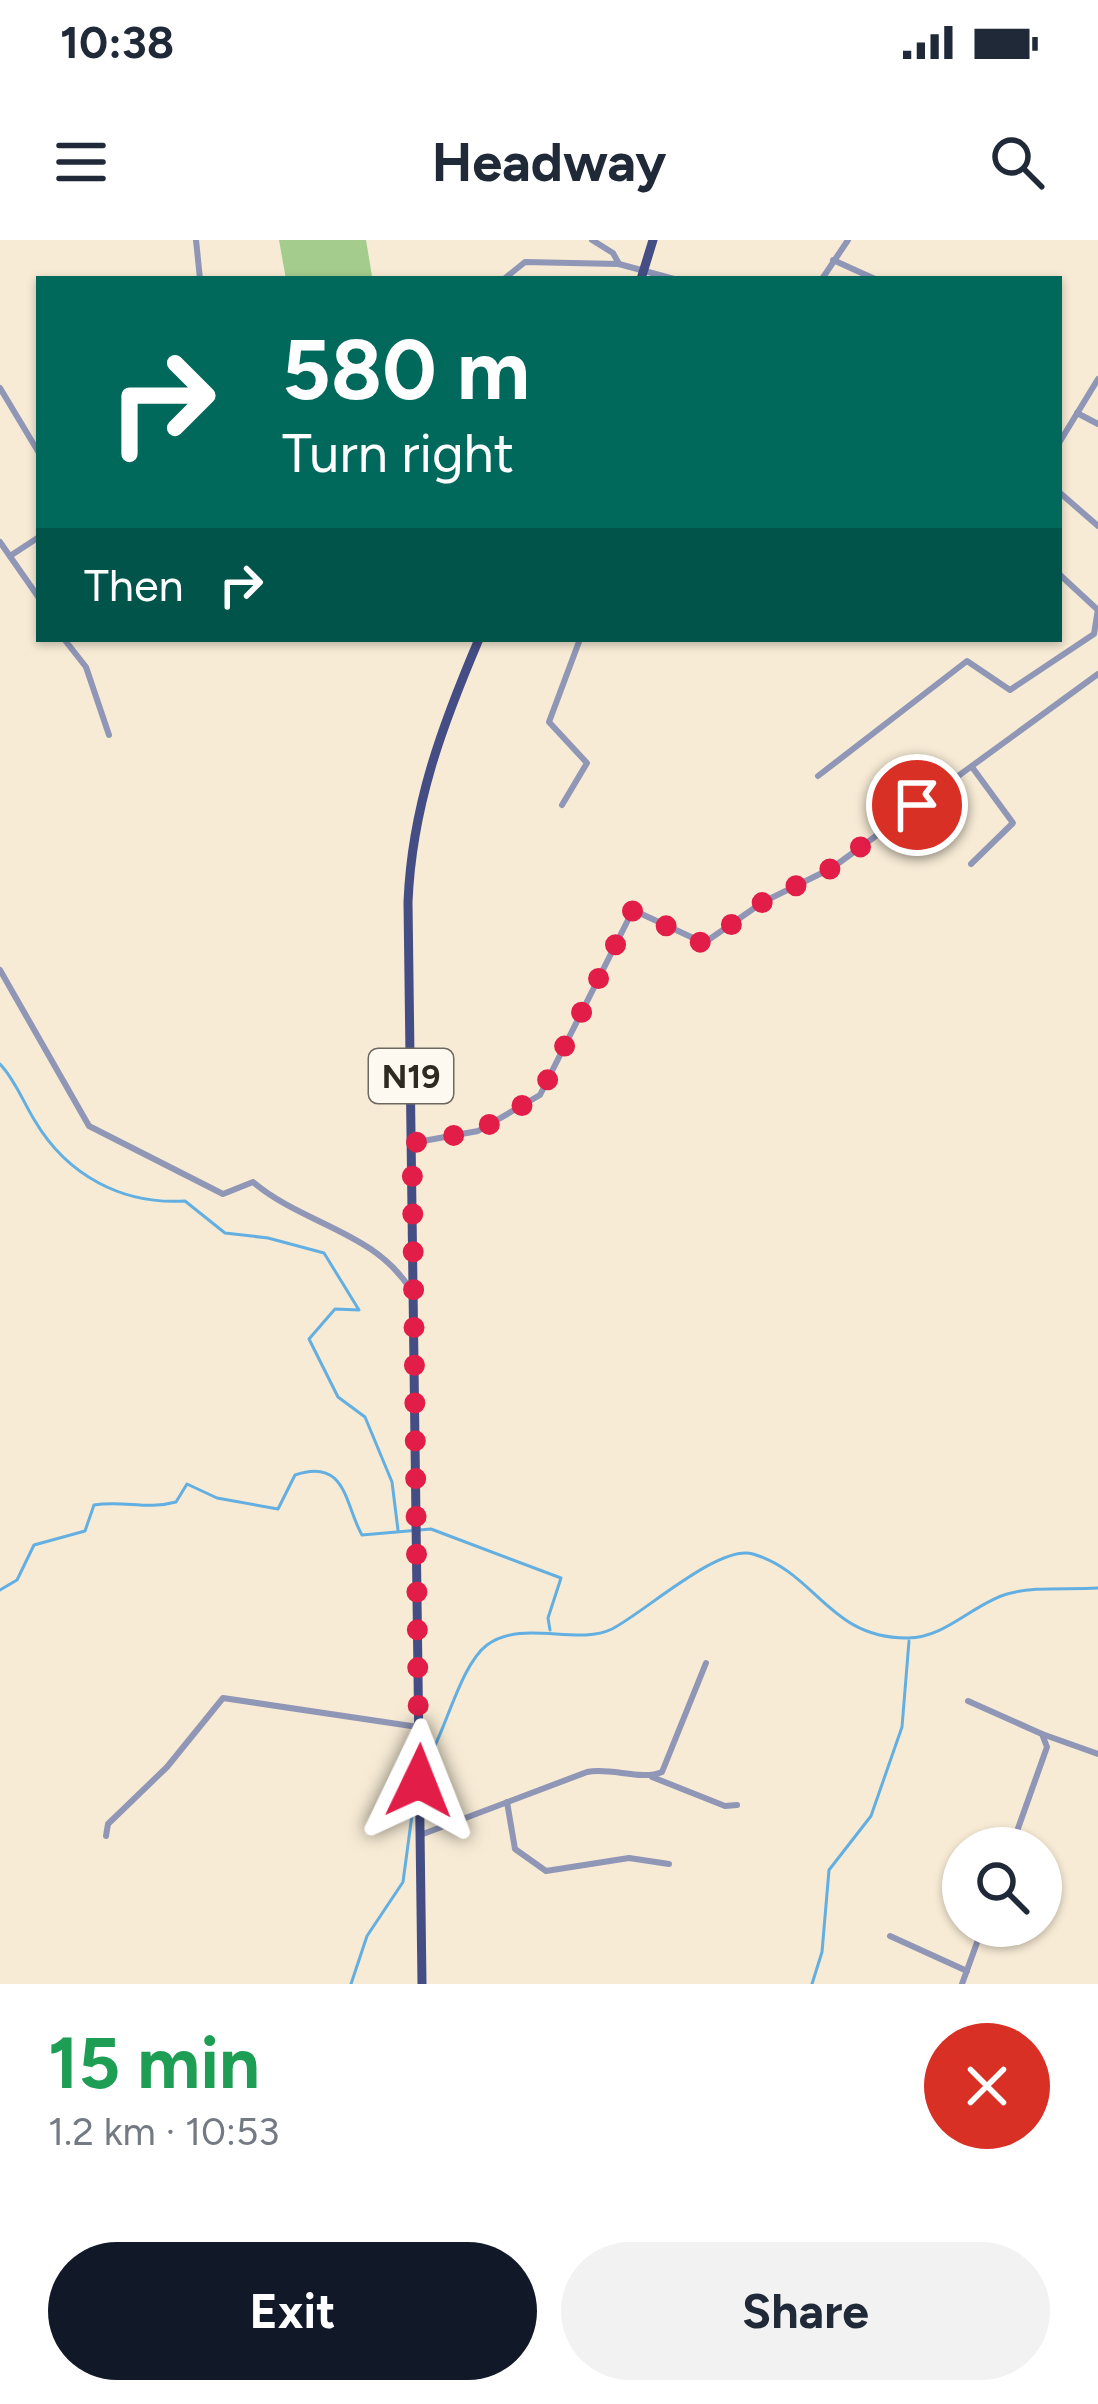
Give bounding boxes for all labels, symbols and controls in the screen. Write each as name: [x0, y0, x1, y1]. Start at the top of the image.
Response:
text: 10:38: [60, 15, 174, 69]
icon: menu: [48, 129, 114, 195]
icon: search: [984, 129, 1050, 195]
text: Headway: [432, 130, 666, 195]
text: 580 m: [282, 319, 530, 420]
icon: right: [84, 324, 240, 480]
text: Turn right: [282, 421, 514, 486]
icon: right: [208, 552, 274, 618]
text: Then: [84, 558, 184, 612]
pin: [866, 754, 968, 856]
icon: arrive: [884, 772, 950, 838]
road number: N19: [369, 1049, 453, 1103]
position arrow: [356, 1718, 482, 1844]
map controls: [942, 1827, 1062, 1947]
button: search: [942, 1827, 1062, 1947]
text: 15 min: [48, 2020, 260, 2106]
button: close: [924, 2023, 1050, 2149]
text: 1.2 km · 10:53: [48, 2108, 280, 2155]
button: Exit: [48, 2242, 537, 2380]
button: Share: [561, 2242, 1050, 2380]

